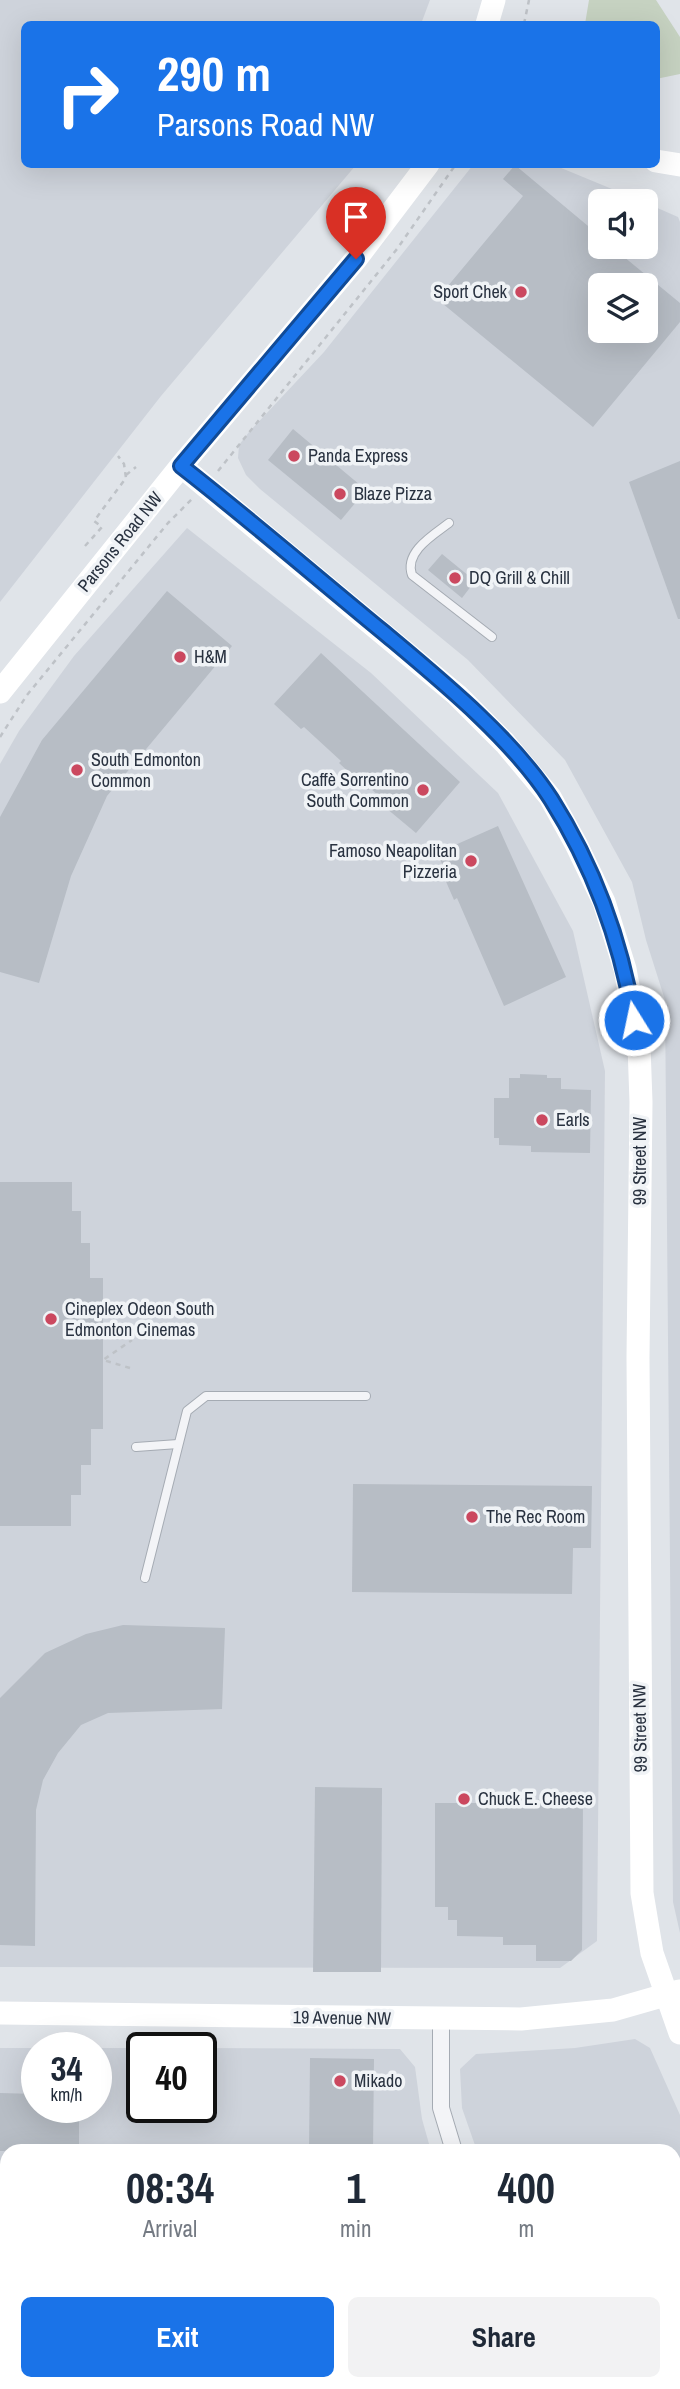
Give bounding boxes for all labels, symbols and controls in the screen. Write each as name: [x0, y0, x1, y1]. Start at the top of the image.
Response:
text: 290 m: [157, 40, 271, 106]
icon: right: [42, 49, 133, 140]
text: Parsons Road NW: [157, 103, 374, 146]
pin: [326, 187, 386, 259]
map controls: [588, 189, 658, 343]
button: sound: [588, 189, 658, 259]
icon: arrive: [337, 198, 375, 236]
button: layers: [588, 273, 658, 343]
place label: Sport Chek: [433, 279, 508, 304]
marker: Sport Chek: [513, 284, 529, 300]
place label: Panda Express: [308, 443, 408, 468]
marker: Panda Express: [286, 448, 302, 464]
place label: Blaze Pizza: [354, 481, 432, 506]
street label: Parsons Road NW: [71, 486, 168, 597]
marker: Blaze Pizza: [332, 486, 348, 502]
place label: DQ Grill & Chill: [469, 565, 570, 590]
marker: DQ Grill & Chill: [447, 570, 463, 586]
place label: H&M: [194, 644, 227, 669]
marker: H&M: [172, 649, 188, 665]
place label: South Edmonton Common: [91, 747, 201, 793]
marker: South Edmonton Common: [69, 762, 85, 778]
place label: Caffè Sorrentino South Common: [301, 767, 409, 813]
marker: Caffè Sorrentino South Common: [415, 782, 431, 798]
place label: Famoso Neapolitan Pizzeria: [329, 838, 457, 884]
marker: Famoso Neapolitan Pizzeria: [463, 853, 479, 869]
position arrow: [597, 983, 671, 1057]
place label: Earls: [556, 1107, 590, 1132]
marker: Earls: [534, 1112, 550, 1128]
street label: 99 Street NW: [627, 1117, 652, 1205]
place label: Cineplex Odeon South Edmonton Cinemas: [65, 1296, 214, 1342]
marker: Cineplex Odeon South Edmonton Cinemas: [43, 1311, 59, 1327]
place label: The Rec Room: [486, 1504, 585, 1529]
marker: The Rec Room: [464, 1509, 480, 1525]
street label: 99 Street NW: [626, 1683, 653, 1773]
place label: Chuck E. Cheese: [478, 1786, 593, 1811]
marker: Chuck E. Cheese: [456, 1791, 472, 1807]
street label: 19 Avenue NW: [293, 2004, 391, 2031]
speed limit sign: 40: [126, 2032, 217, 2123]
text: 34: [51, 2045, 82, 2092]
place label: Mikado: [354, 2068, 402, 2093]
marker: Mikado: [332, 2073, 348, 2089]
text: km/h: [51, 2082, 83, 2107]
text: 08:34: [126, 2160, 214, 2216]
text: 1: [346, 2160, 365, 2216]
text: 400: [498, 2160, 555, 2216]
text: Arrival: [143, 2213, 197, 2244]
text: min: [340, 2213, 372, 2244]
text: m: [518, 2213, 534, 2244]
button: Exit: [21, 2297, 334, 2377]
button: Share: [348, 2297, 660, 2377]

